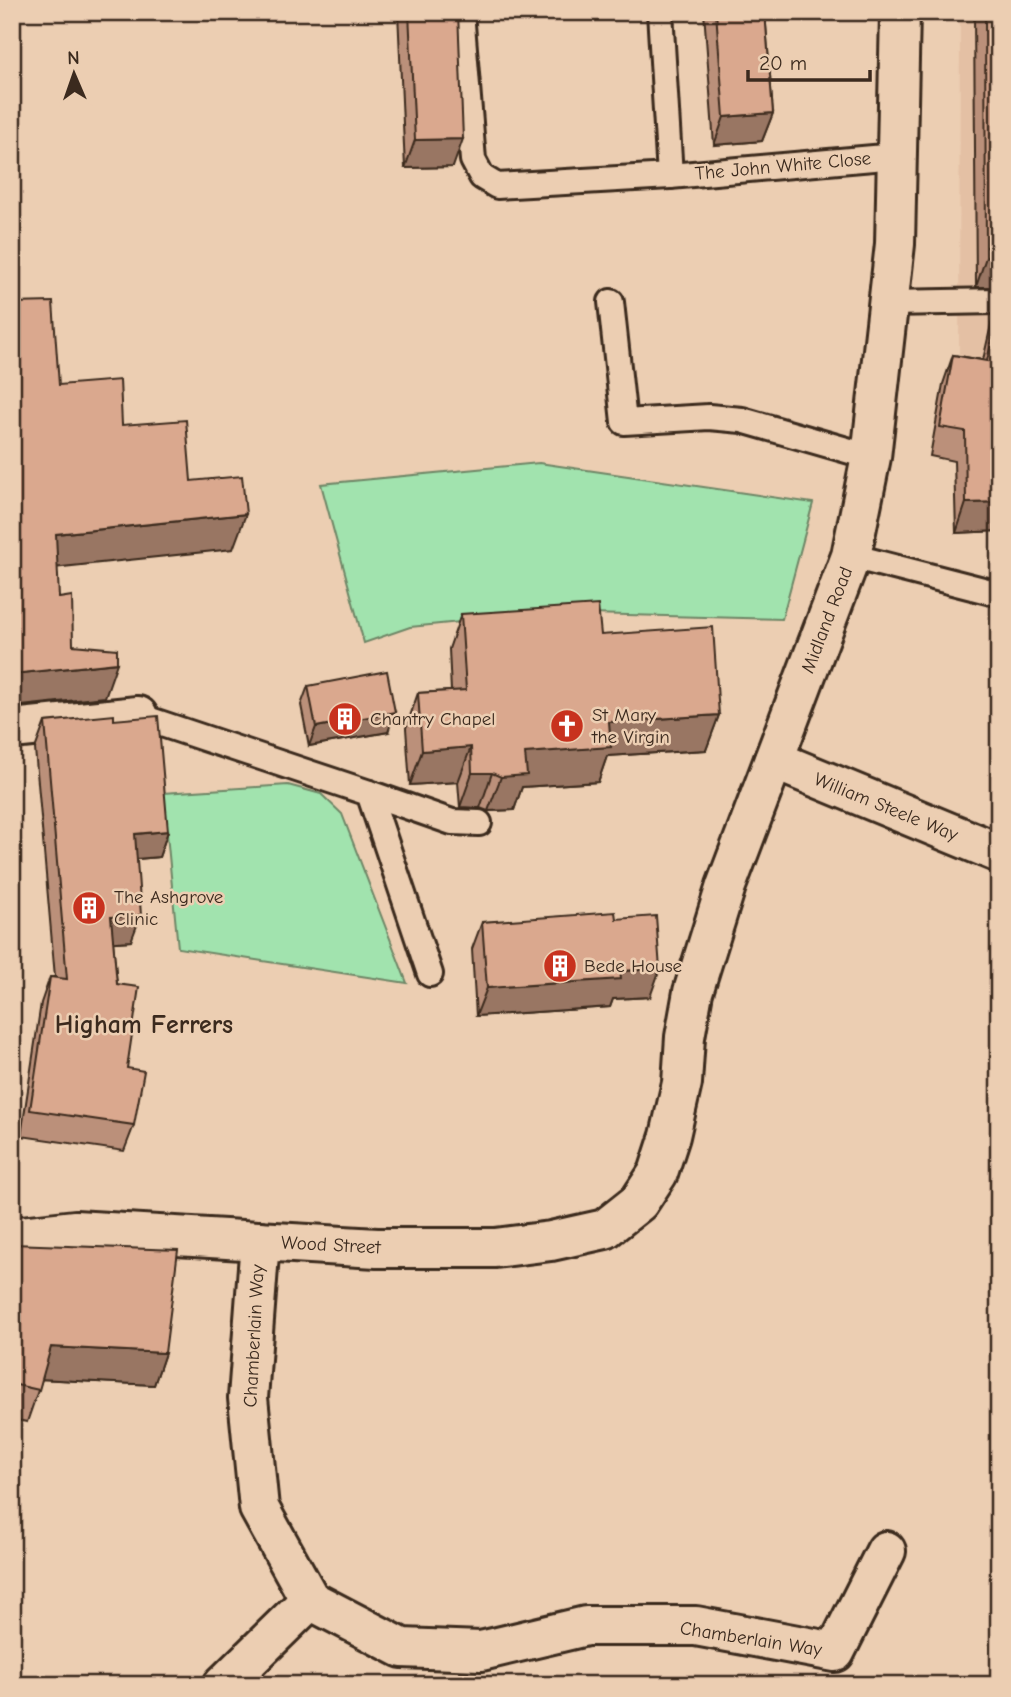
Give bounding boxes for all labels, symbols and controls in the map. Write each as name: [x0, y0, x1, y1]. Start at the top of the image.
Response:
north arrow: [38, 38, 108, 108]
scale bar: [748, 38, 871, 82]
text: N: [67, 47, 80, 69]
text: 20 m: [759, 51, 807, 75]
street label: The John White Close: [694, 147, 872, 185]
street label: Midland Road: [797, 564, 857, 676]
building icon: Chantry Chapel: [326, 700, 364, 738]
place label: St Mary the Virgin: [591, 704, 670, 748]
church icon: St Mary the Virgin: [548, 707, 586, 745]
place label: Chantry Chapel: [370, 708, 495, 730]
street label: William Steele Way: [811, 768, 962, 846]
place label: The Ashgrove Clinic: [114, 886, 223, 930]
building icon: The Ashgrove Clinic: [70, 889, 108, 927]
building icon: Bede House: [541, 947, 579, 985]
place label: Bede House: [584, 955, 682, 977]
district label: Higham Ferrers: [55, 1010, 233, 1040]
street label: Wood Street: [281, 1231, 382, 1259]
street label: Chamberlain Way: [239, 1263, 269, 1408]
street label: Chamberlain Way: [679, 1617, 824, 1661]

